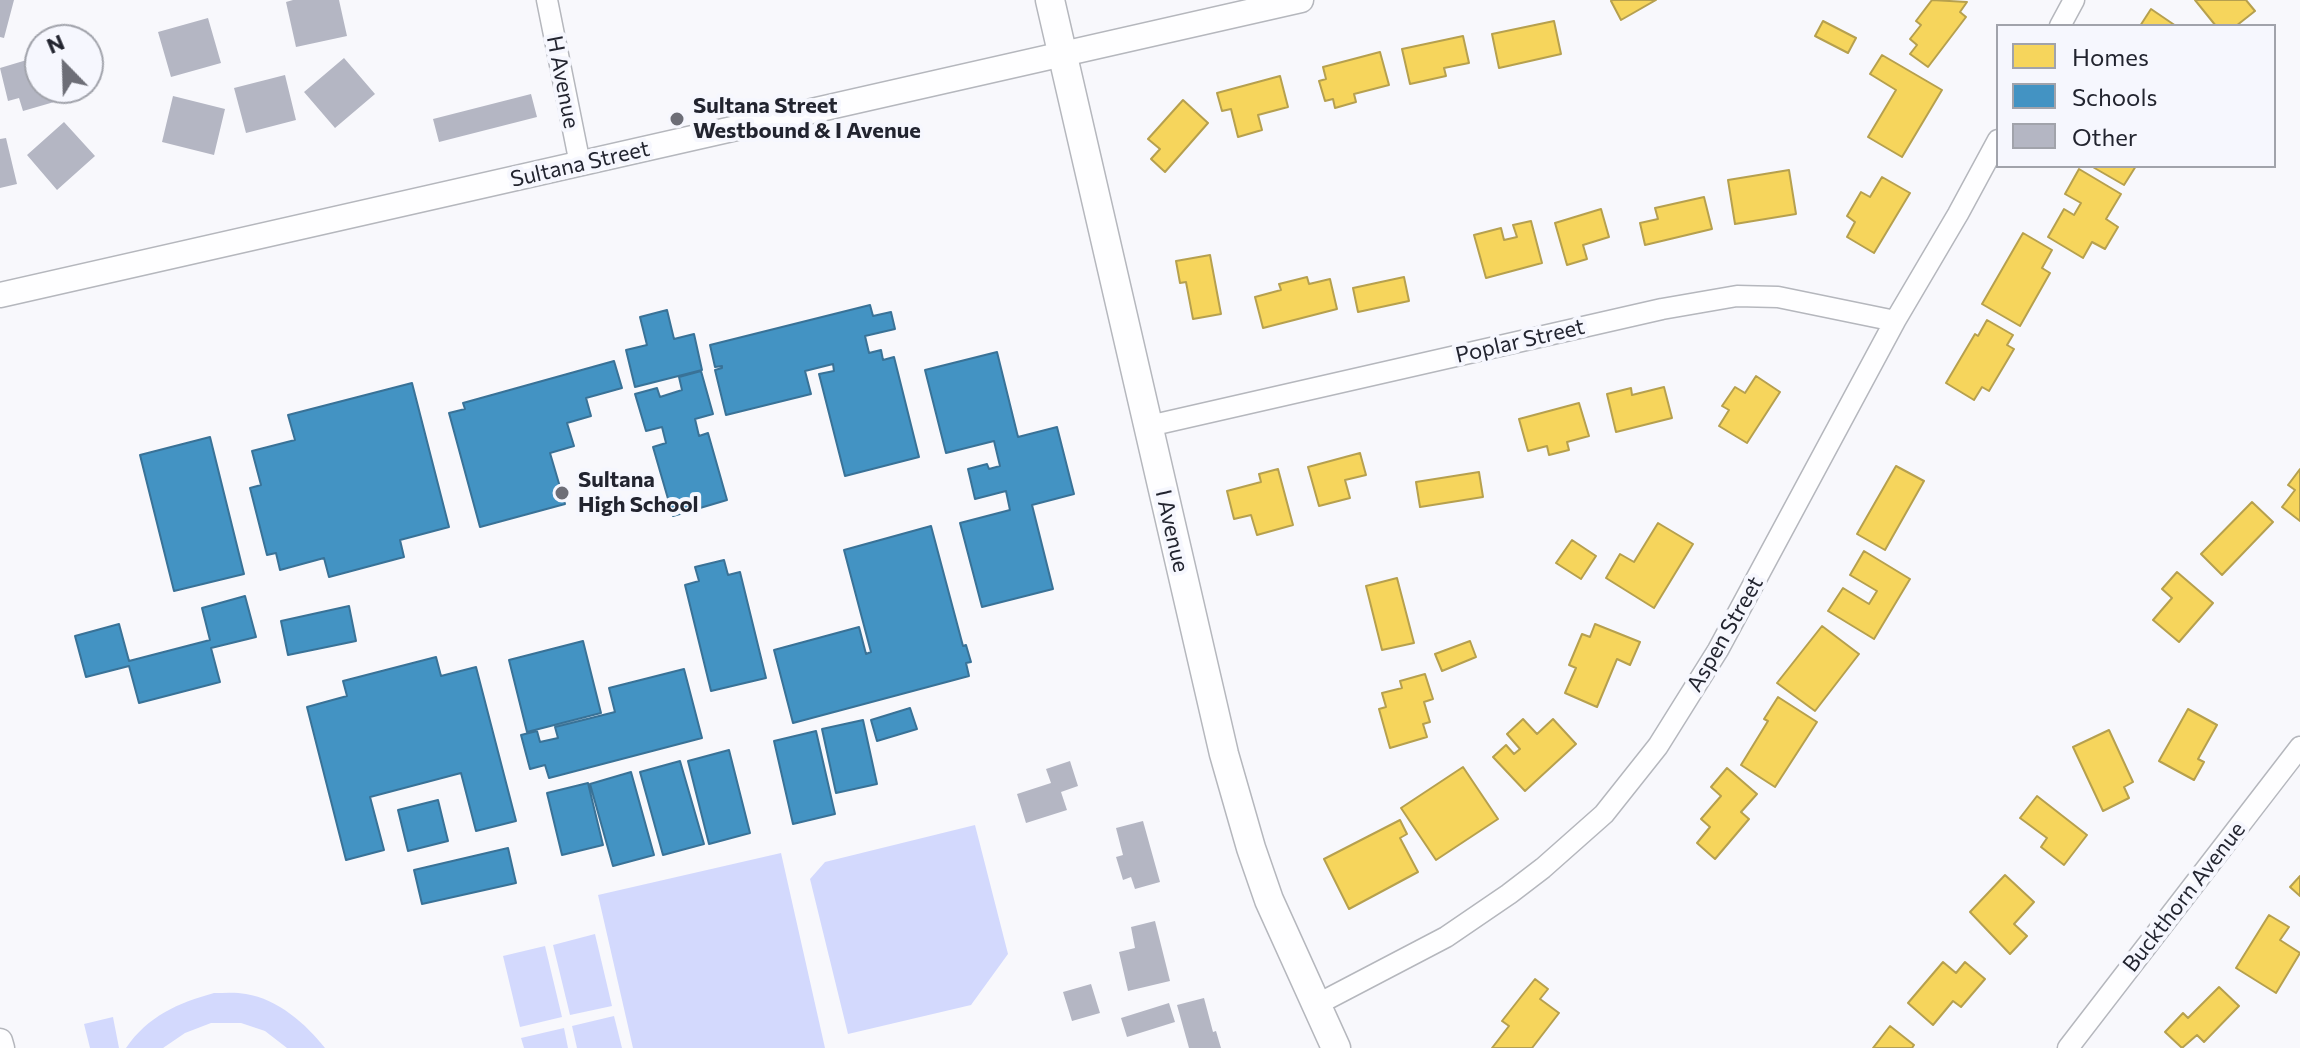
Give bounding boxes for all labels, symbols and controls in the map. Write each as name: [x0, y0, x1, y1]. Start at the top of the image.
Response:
north arrow: [24, 24, 104, 104]
legend: [1996, 24, 2276, 168]
text: N: [42, 28, 68, 59]
street label: H Avenue: [541, 33, 585, 131]
text: Homes: [2072, 42, 2149, 71]
text: Schools: [2072, 82, 2157, 111]
place label: Sultana Street Westbound & I Avenue: [693, 93, 921, 144]
marker: Sultana Street Westbound & I Avenue: [668, 110, 686, 128]
text: Other: [2072, 122, 2137, 151]
street label: Sultana Street: [508, 135, 652, 193]
street label: Poplar Street: [1453, 313, 1587, 369]
place label: Sultana High School: [578, 467, 699, 518]
marker: Sultana High School: [553, 484, 571, 502]
street label: I Avenue: [1150, 487, 1194, 575]
street label: Aspen Street: [1681, 572, 1769, 696]
street label: Buckthorn Avenue: [2117, 817, 2251, 977]

